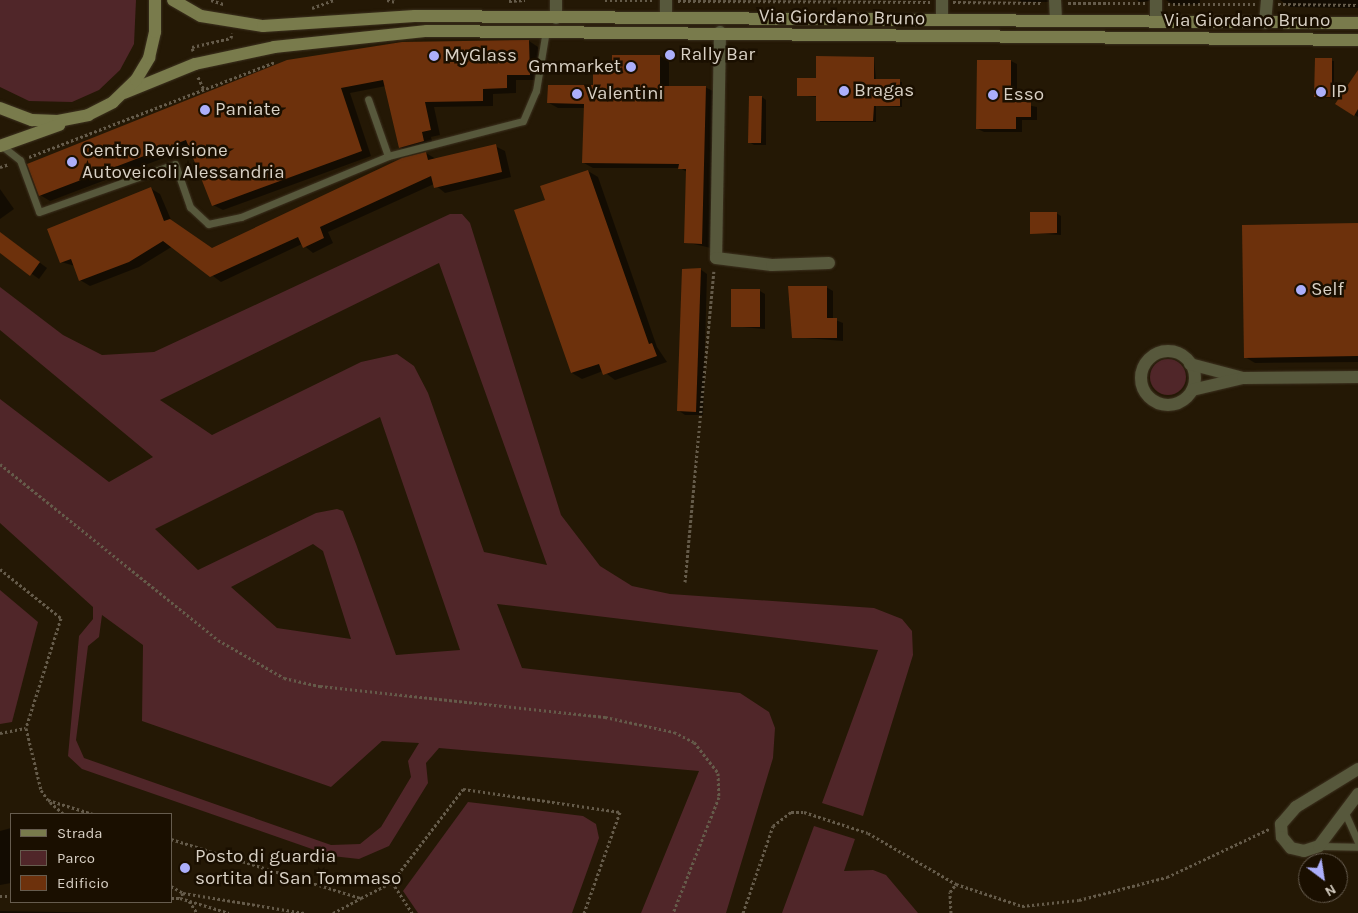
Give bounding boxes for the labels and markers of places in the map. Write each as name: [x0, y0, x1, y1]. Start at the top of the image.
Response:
place label: Rally Bar: [680, 44, 755, 66]
place label: MyGlass: [444, 45, 517, 67]
marker: Rally Bar: [664, 49, 676, 61]
marker: MyGlass: [428, 50, 440, 62]
place label: Gmmarket: [528, 56, 621, 78]
marker: Gmmarket: [625, 61, 637, 73]
place label: Bragas: [854, 80, 914, 102]
place label: IP: [1331, 81, 1347, 103]
place label: Valentini: [587, 83, 664, 105]
place label: Esso: [1003, 84, 1044, 106]
marker: Bragas: [838, 85, 850, 97]
marker: IP: [1315, 86, 1327, 98]
marker: Valentini: [571, 88, 583, 100]
marker: Esso: [987, 89, 999, 101]
place label: Paniate: [215, 99, 280, 121]
marker: Paniate: [199, 104, 211, 116]
place label: Centro Revisione Autoveicoli Alessandria: [82, 140, 285, 184]
marker: Centro Revisione Autoveicoli Alessandria: [66, 156, 78, 168]
place label: Self: [1311, 279, 1344, 301]
marker: Self: [1295, 284, 1307, 296]
place label: Posto di guardia sortita di San Tommaso: [195, 846, 401, 890]
marker: Posto di guardia sortita di San Tommaso: [179, 862, 191, 874]

